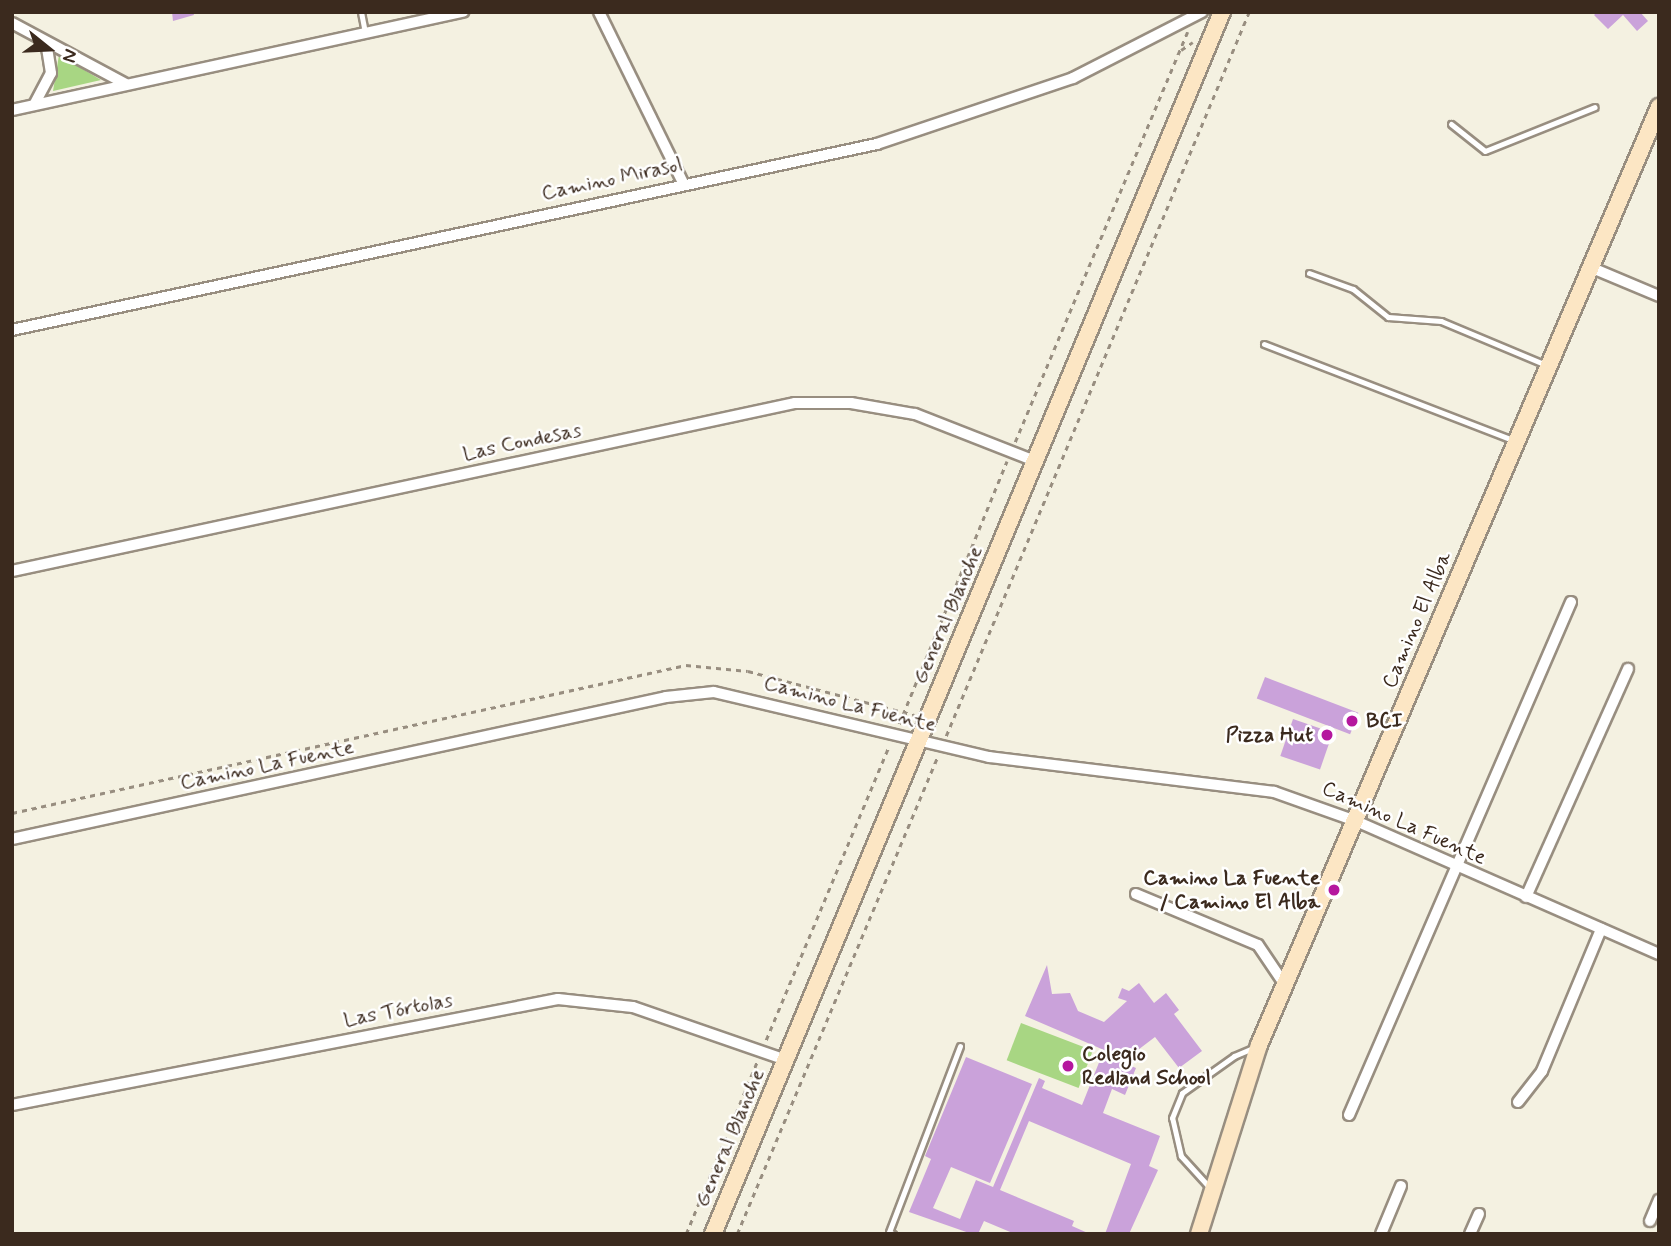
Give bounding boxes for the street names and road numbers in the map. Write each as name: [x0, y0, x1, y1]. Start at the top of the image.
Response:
street label: Camino Mirasol: [539, 152, 685, 206]
street label: Las Condesas: [458, 417, 586, 467]
street label: General Blanche: [906, 539, 990, 691]
street label: Camino El Alba: [1377, 548, 1457, 692]
street label: Camino La Fuente: [764, 671, 936, 737]
street label: Camino La Fuente: [181, 735, 353, 795]
street label: Camino La Fuente: [1321, 777, 1487, 869]
street label: Las Tórtolas: [342, 987, 454, 1033]
street label: General Blanche: [688, 1062, 772, 1214]

